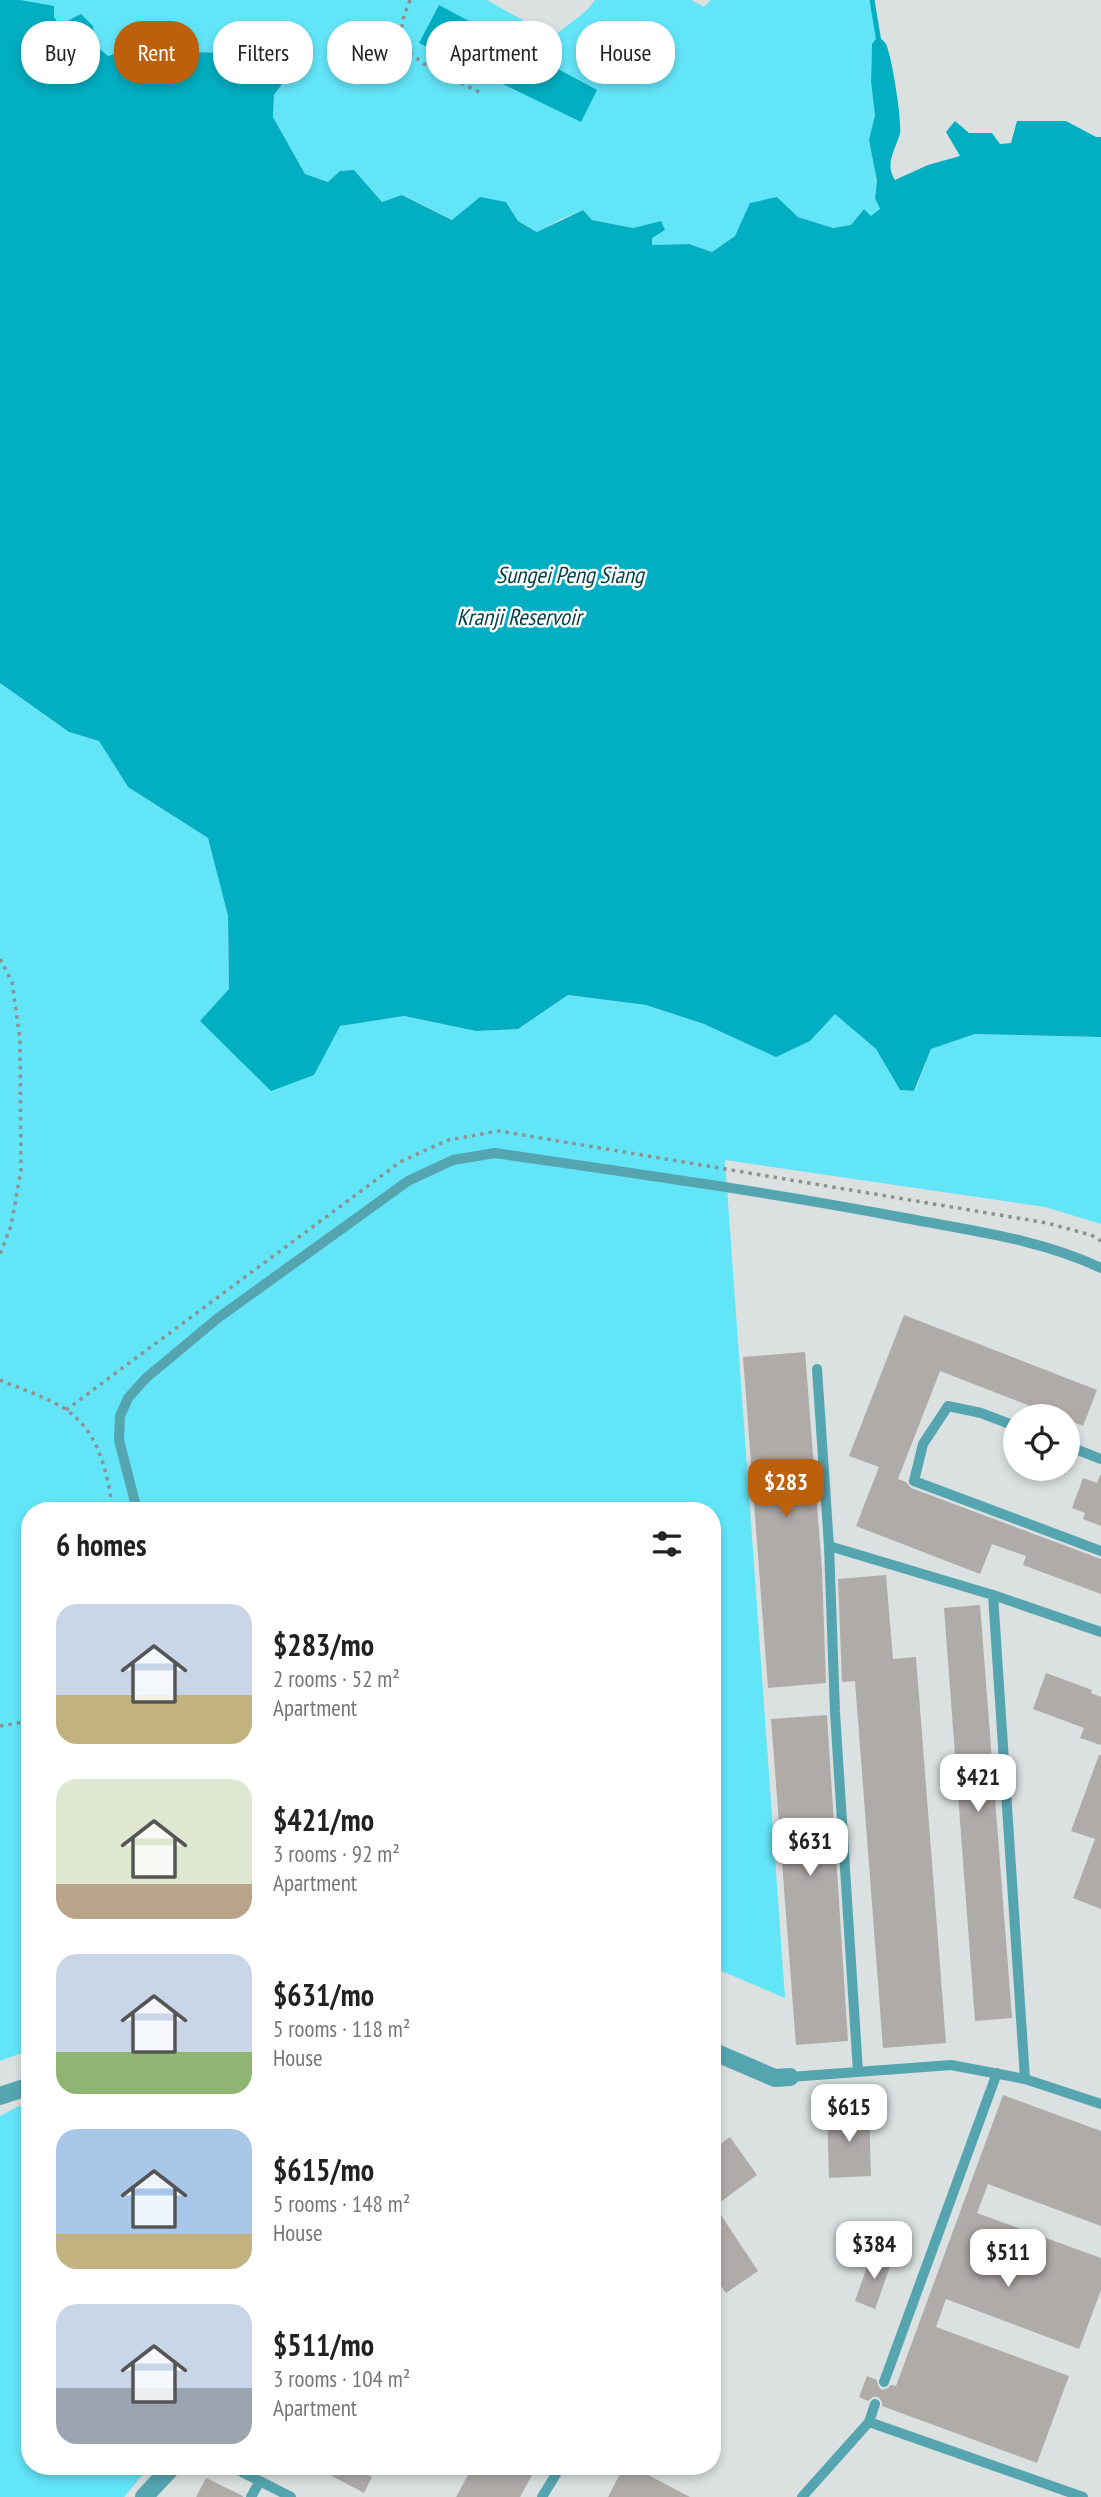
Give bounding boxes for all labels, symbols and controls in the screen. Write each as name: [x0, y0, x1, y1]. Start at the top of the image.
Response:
chip: Buy: [21, 21, 100, 84]
chip: Rent: [114, 21, 199, 84]
chip: Filters: [213, 21, 313, 84]
chip: New: [327, 21, 412, 84]
chip: Apartment: [426, 21, 562, 84]
chip: House: [576, 21, 675, 84]
water label: Sungei Peng Siang: [496, 560, 646, 589]
water label: Kranji Reservoir: [457, 602, 585, 631]
map controls: [1003, 1404, 1080, 1481]
button: locate: [1003, 1404, 1080, 1481]
pin: $283: [745, 1460, 827, 1519]
text: $283: [764, 1467, 808, 1496]
text: 6 homes: [56, 1525, 147, 1564]
icon: filters: [648, 1525, 686, 1563]
text: $283/mo: [273, 1625, 374, 1664]
icon: home: [112, 1632, 196, 1716]
text: 2 rooms · 52 m²: [273, 1664, 400, 1693]
text: Apartment: [273, 1693, 357, 1722]
pin: $421: [937, 1755, 1019, 1814]
text: $421: [956, 1762, 1000, 1791]
text: $421/mo: [273, 1800, 374, 1839]
icon: home: [112, 1807, 196, 1891]
pin: $631: [769, 1818, 851, 1878]
text: $631: [788, 1826, 832, 1855]
text: 3 rooms · 92 m²: [273, 1839, 400, 1868]
text: Apartment: [273, 1868, 357, 1897]
text: $631/mo: [273, 1975, 374, 2014]
icon: home: [112, 1982, 196, 2066]
text: 5 rooms · 118 m²: [273, 2014, 410, 2043]
text: House: [273, 2043, 323, 2072]
pin: $615: [808, 2084, 890, 2144]
text: $615: [827, 2092, 871, 2121]
text: $615/mo: [273, 2150, 374, 2189]
icon: home: [112, 2157, 196, 2241]
text: 5 rooms · 148 m²: [273, 2189, 410, 2218]
text: House: [273, 2218, 323, 2247]
pin: $384: [833, 2222, 915, 2281]
text: $384: [852, 2229, 896, 2258]
pin: $511: [967, 2230, 1049, 2289]
text: $511: [986, 2237, 1030, 2266]
text: $511/mo: [273, 2325, 374, 2364]
icon: home: [112, 2332, 196, 2416]
text: 3 rooms · 104 m²: [273, 2364, 410, 2393]
text: Apartment: [273, 2393, 357, 2422]

